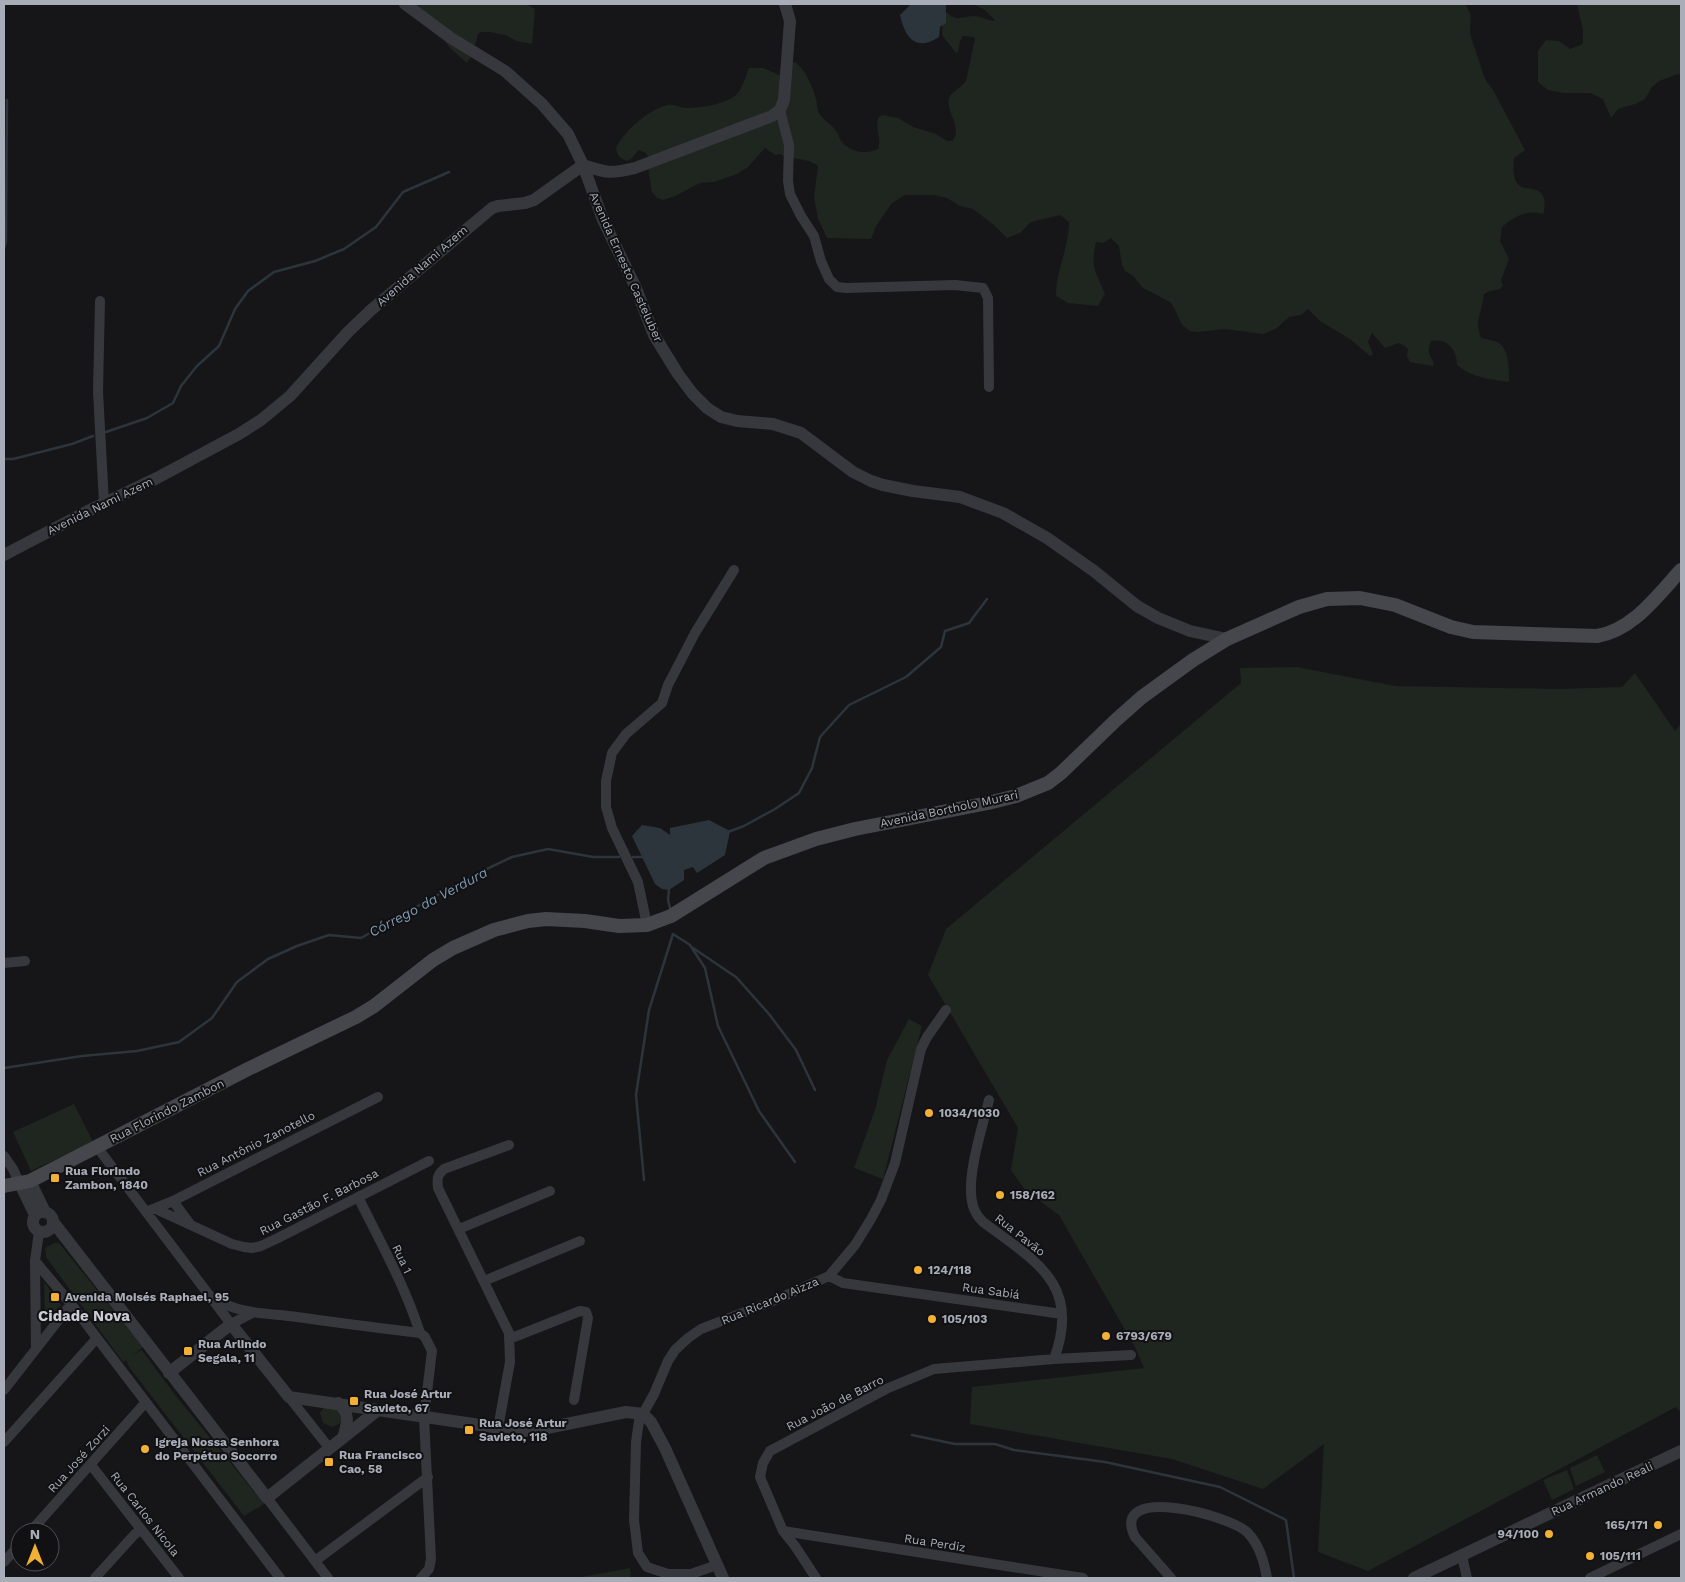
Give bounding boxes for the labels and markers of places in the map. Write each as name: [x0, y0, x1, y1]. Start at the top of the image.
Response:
place label: 1034/1030: [939, 1106, 1000, 1120]
marker: 1034/1030: [923, 1107, 935, 1119]
place label: Rua Florindo Zambon, 1840: [65, 1164, 148, 1192]
marker: Rua Florindo Zambon, 1840: [49, 1172, 61, 1184]
place label: 158/162: [1010, 1188, 1055, 1202]
marker: 158/162: [994, 1189, 1006, 1201]
place label: 124/118: [928, 1263, 971, 1277]
marker: 124/118: [912, 1264, 924, 1276]
place label: Avenida Moisés Raphael, 95: [65, 1290, 229, 1304]
marker: Avenida Moisés Raphael, 95: [49, 1291, 61, 1303]
place label: 105/103: [942, 1312, 987, 1326]
marker: 105/103: [926, 1313, 938, 1325]
place label: 6793/679: [1116, 1329, 1172, 1343]
marker: 6793/679: [1100, 1330, 1112, 1342]
place label: Rua Arlindo Segala, 11: [198, 1337, 267, 1365]
marker: Rua Arlindo Segala, 11: [182, 1345, 194, 1357]
place label: Rua José Artur Savieto, 67: [364, 1387, 453, 1415]
marker: Rua José Artur Savieto, 67: [348, 1395, 360, 1407]
place label: Rua José Artur Savieto, 118: [479, 1416, 568, 1444]
marker: Rua José Artur Savieto, 118: [463, 1424, 475, 1436]
place label: Igreja Nossa Senhora do Perpétuo Socorro: [155, 1435, 279, 1463]
marker: Igreja Nossa Senhora do Perpétuo Socorro: [139, 1443, 151, 1455]
place label: Rua Francisco Cao, 58: [339, 1448, 422, 1476]
marker: Rua Francisco Cao, 58: [323, 1456, 335, 1468]
place label: 165/171: [1605, 1518, 1648, 1532]
marker: 165/171: [1652, 1519, 1664, 1531]
place label: 94/100: [1498, 1527, 1539, 1541]
marker: 94/100: [1543, 1528, 1555, 1540]
place label: 105/111: [1600, 1549, 1641, 1563]
marker: 105/111: [1584, 1550, 1596, 1562]

